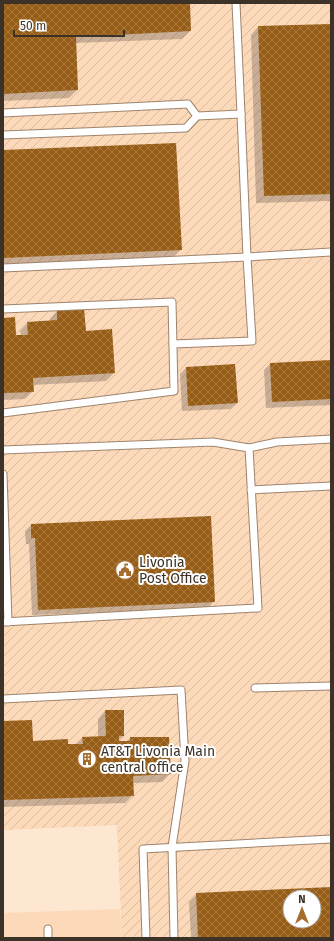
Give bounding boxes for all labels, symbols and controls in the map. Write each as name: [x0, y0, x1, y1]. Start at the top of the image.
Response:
scale bar: [14, 12, 124, 38]
text: 50 m: [20, 19, 46, 33]
place label: Livonia Post Office: [139, 554, 207, 587]
public building icon: Livonia Post Office: [114, 559, 136, 581]
place label: AT&T Livonia Main central office: [101, 743, 215, 776]
building icon: AT&T Livonia Main central office: [76, 748, 98, 770]
north arrow: [282, 889, 322, 929]
text: N: [298, 893, 306, 906]

